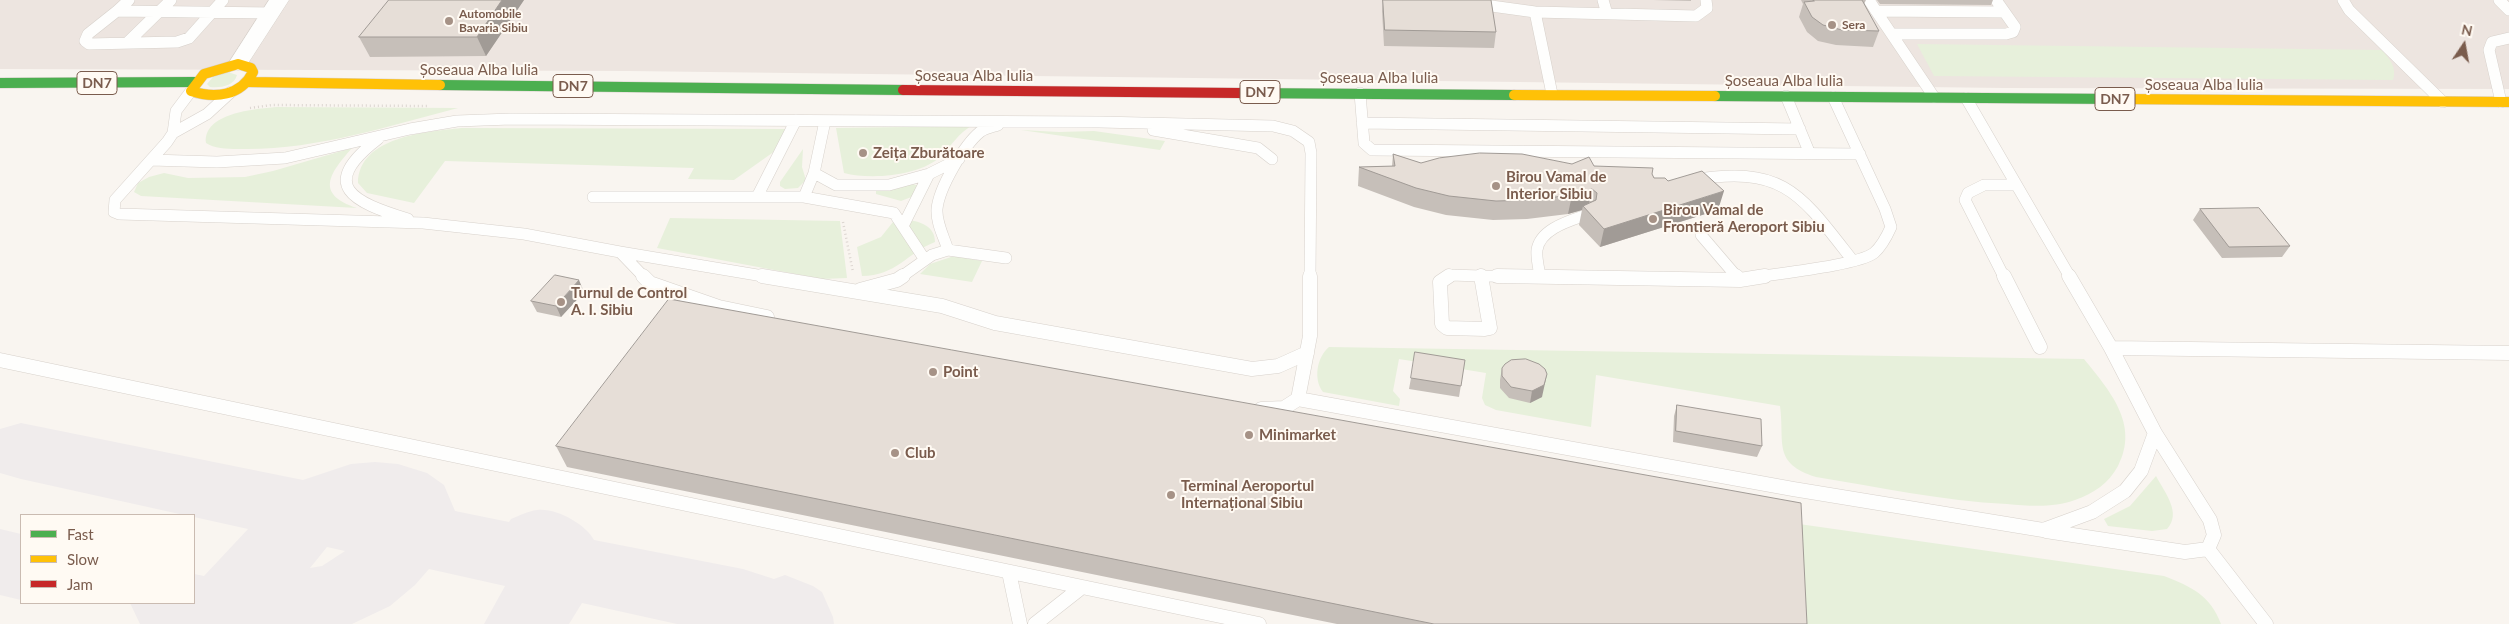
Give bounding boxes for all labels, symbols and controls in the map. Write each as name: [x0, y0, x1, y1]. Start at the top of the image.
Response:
place label: Automobile Bavaria Sibiu: [459, 7, 528, 35]
marker: Automobile Bavaria Sibiu: [443, 15, 455, 27]
place label: Sera: [1842, 18, 1865, 32]
marker: Sera: [1826, 19, 1838, 31]
north arrow: [2439, 20, 2489, 70]
text: N: [2460, 20, 2474, 39]
street label: Șoseaua Alba Iulia: [420, 61, 538, 79]
street label: Șoseaua Alba Iulia: [915, 67, 1033, 85]
street label: Șoseaua Alba Iulia: [1320, 69, 1438, 87]
road number: DN7: [77, 72, 117, 95]
street label: Șoseaua Alba Iulia: [1725, 72, 1843, 90]
road number: DN7: [553, 74, 593, 98]
street label: Șoseaua Alba Iulia: [2145, 76, 2263, 94]
road number: DN7: [1240, 80, 1280, 104]
road number: DN7: [2095, 88, 2135, 110]
place label: Zeița Zburătoare: [873, 144, 985, 162]
marker: Zeița Zburătoare: [857, 147, 869, 159]
place label: Birou Vamal de Interior Sibiu: [1506, 168, 1607, 203]
marker: Birou Vamal de Interior Sibiu: [1490, 180, 1502, 192]
place label: Birou Vamal de Frontieră Aeroport Sibiu: [1663, 201, 1825, 236]
marker: Birou Vamal de Frontieră Aeroport Sibiu: [1647, 213, 1659, 225]
place label: Turnul de Control A. I. Sibiu: [571, 284, 687, 319]
marker: Turnul de Control A. I. Sibiu: [555, 296, 567, 308]
place label: Point: [943, 363, 978, 381]
marker: Point: [927, 366, 939, 378]
place label: Minimarket: [1259, 426, 1336, 444]
marker: Minimarket: [1243, 429, 1255, 441]
place label: Club: [905, 444, 936, 462]
marker: Club: [889, 447, 901, 459]
place label: Terminal Aeroportul Internațional Sibiu: [1181, 477, 1314, 512]
marker: Terminal Aeroportul Internațional Sibiu: [1165, 489, 1177, 501]
legend: [20, 514, 195, 604]
text: Fast: [67, 525, 94, 543]
text: Slow: [67, 550, 99, 568]
text: Jam: [67, 575, 93, 593]

